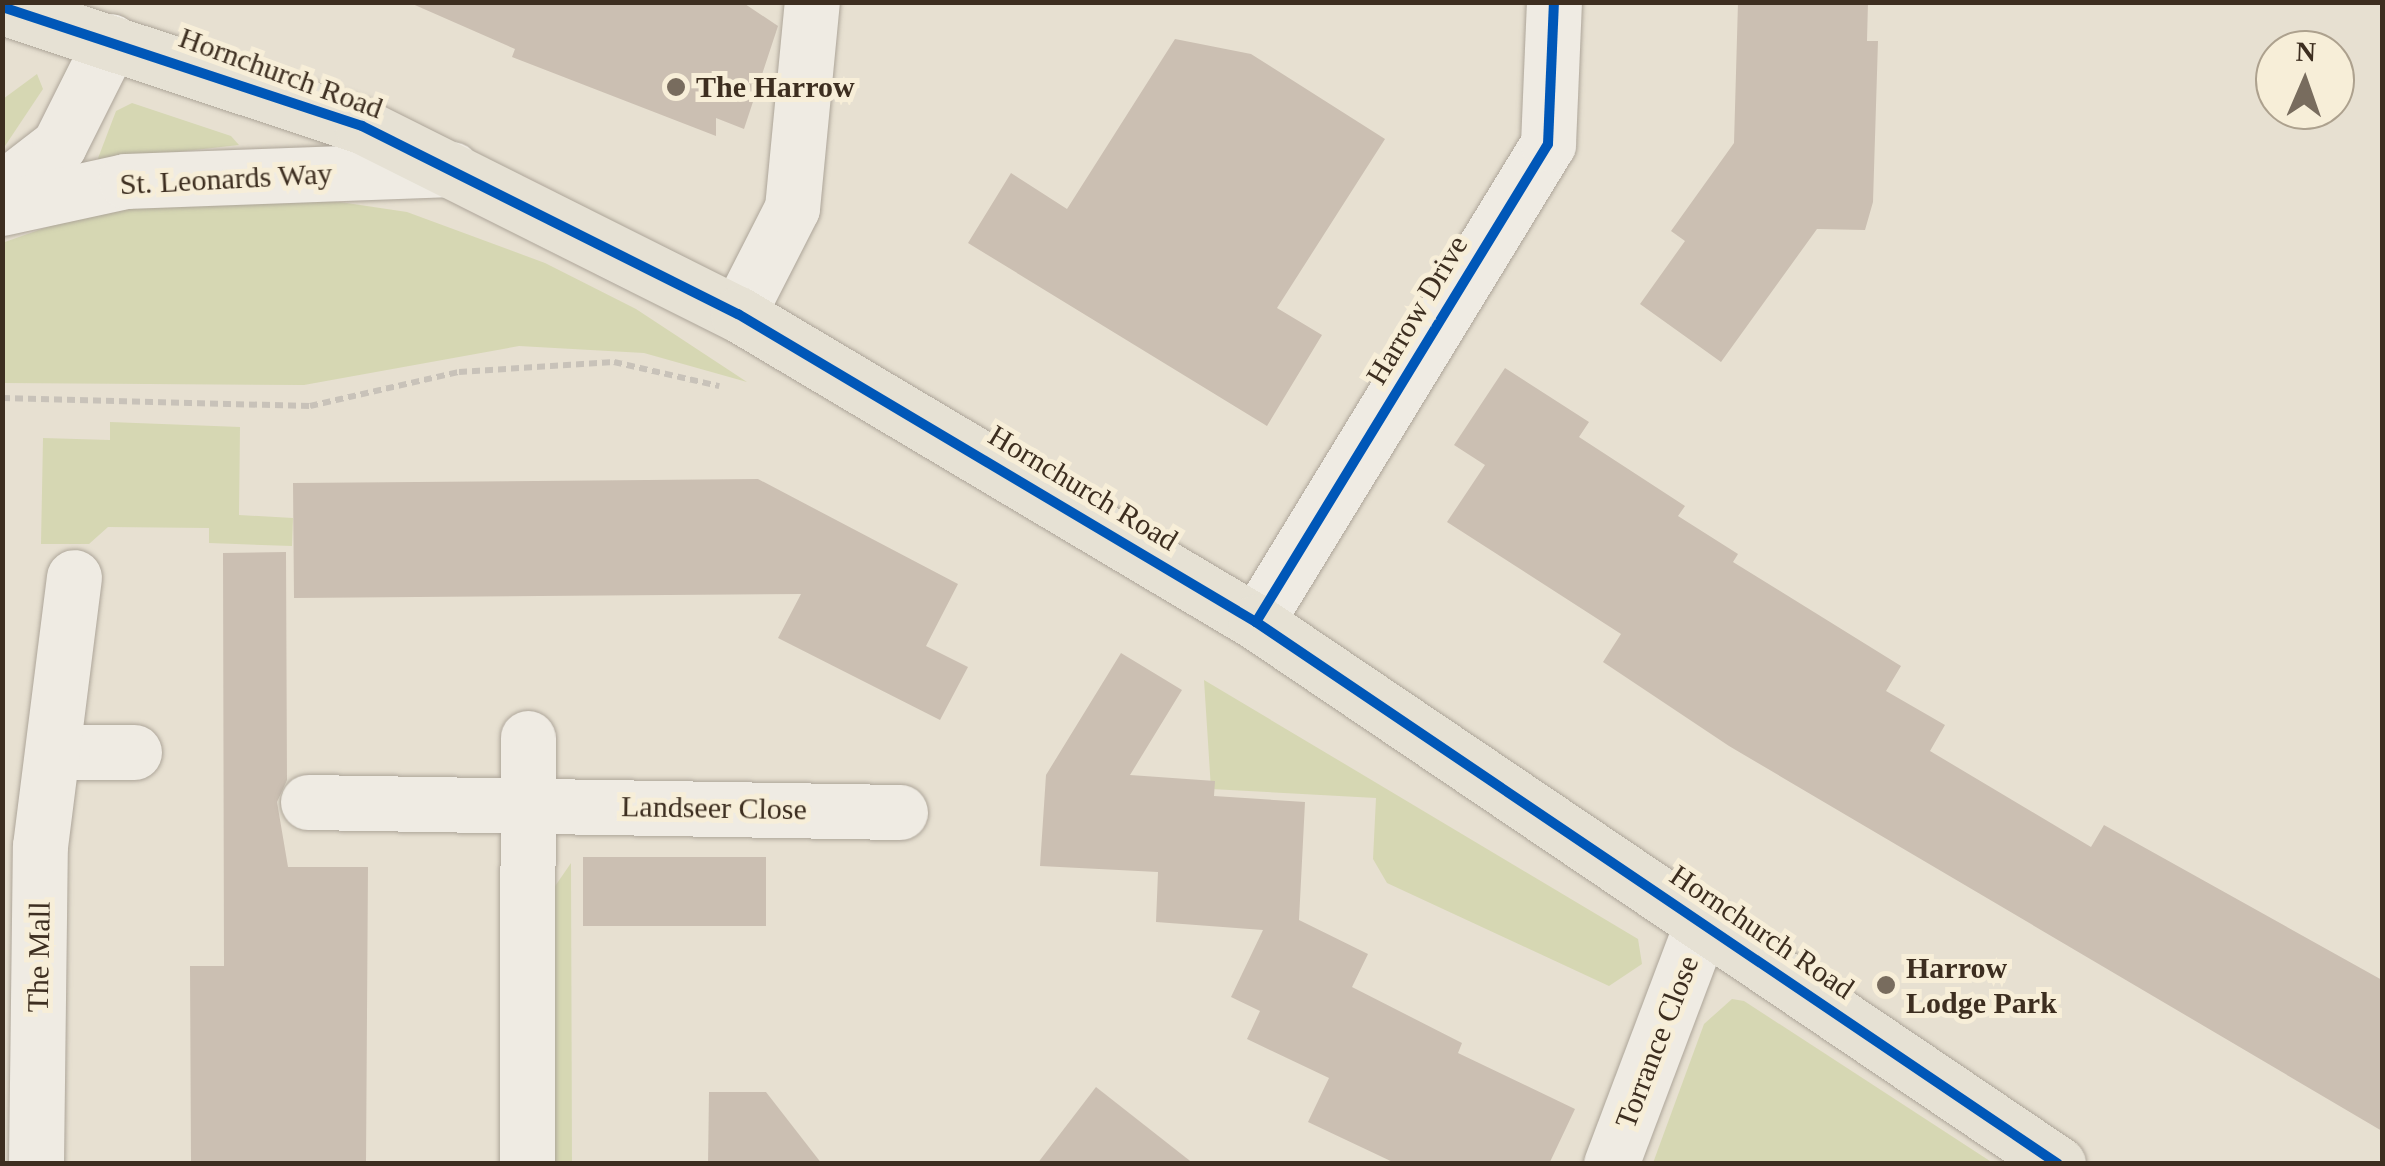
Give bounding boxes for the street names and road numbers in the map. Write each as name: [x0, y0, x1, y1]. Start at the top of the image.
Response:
street label: Hornchurch Road: [174, 19, 388, 127]
street label: St. Leonards Way: [119, 155, 333, 203]
street label: Harrow Drive: [1358, 229, 1476, 391]
street label: Hornchurch Road: [982, 417, 1184, 559]
street label: Landseer Close: [621, 788, 807, 828]
street label: Hornchurch Road: [1663, 857, 1861, 1007]
street label: The Mall: [20, 901, 58, 1013]
street label: Torrance Close: [1608, 951, 1706, 1133]

